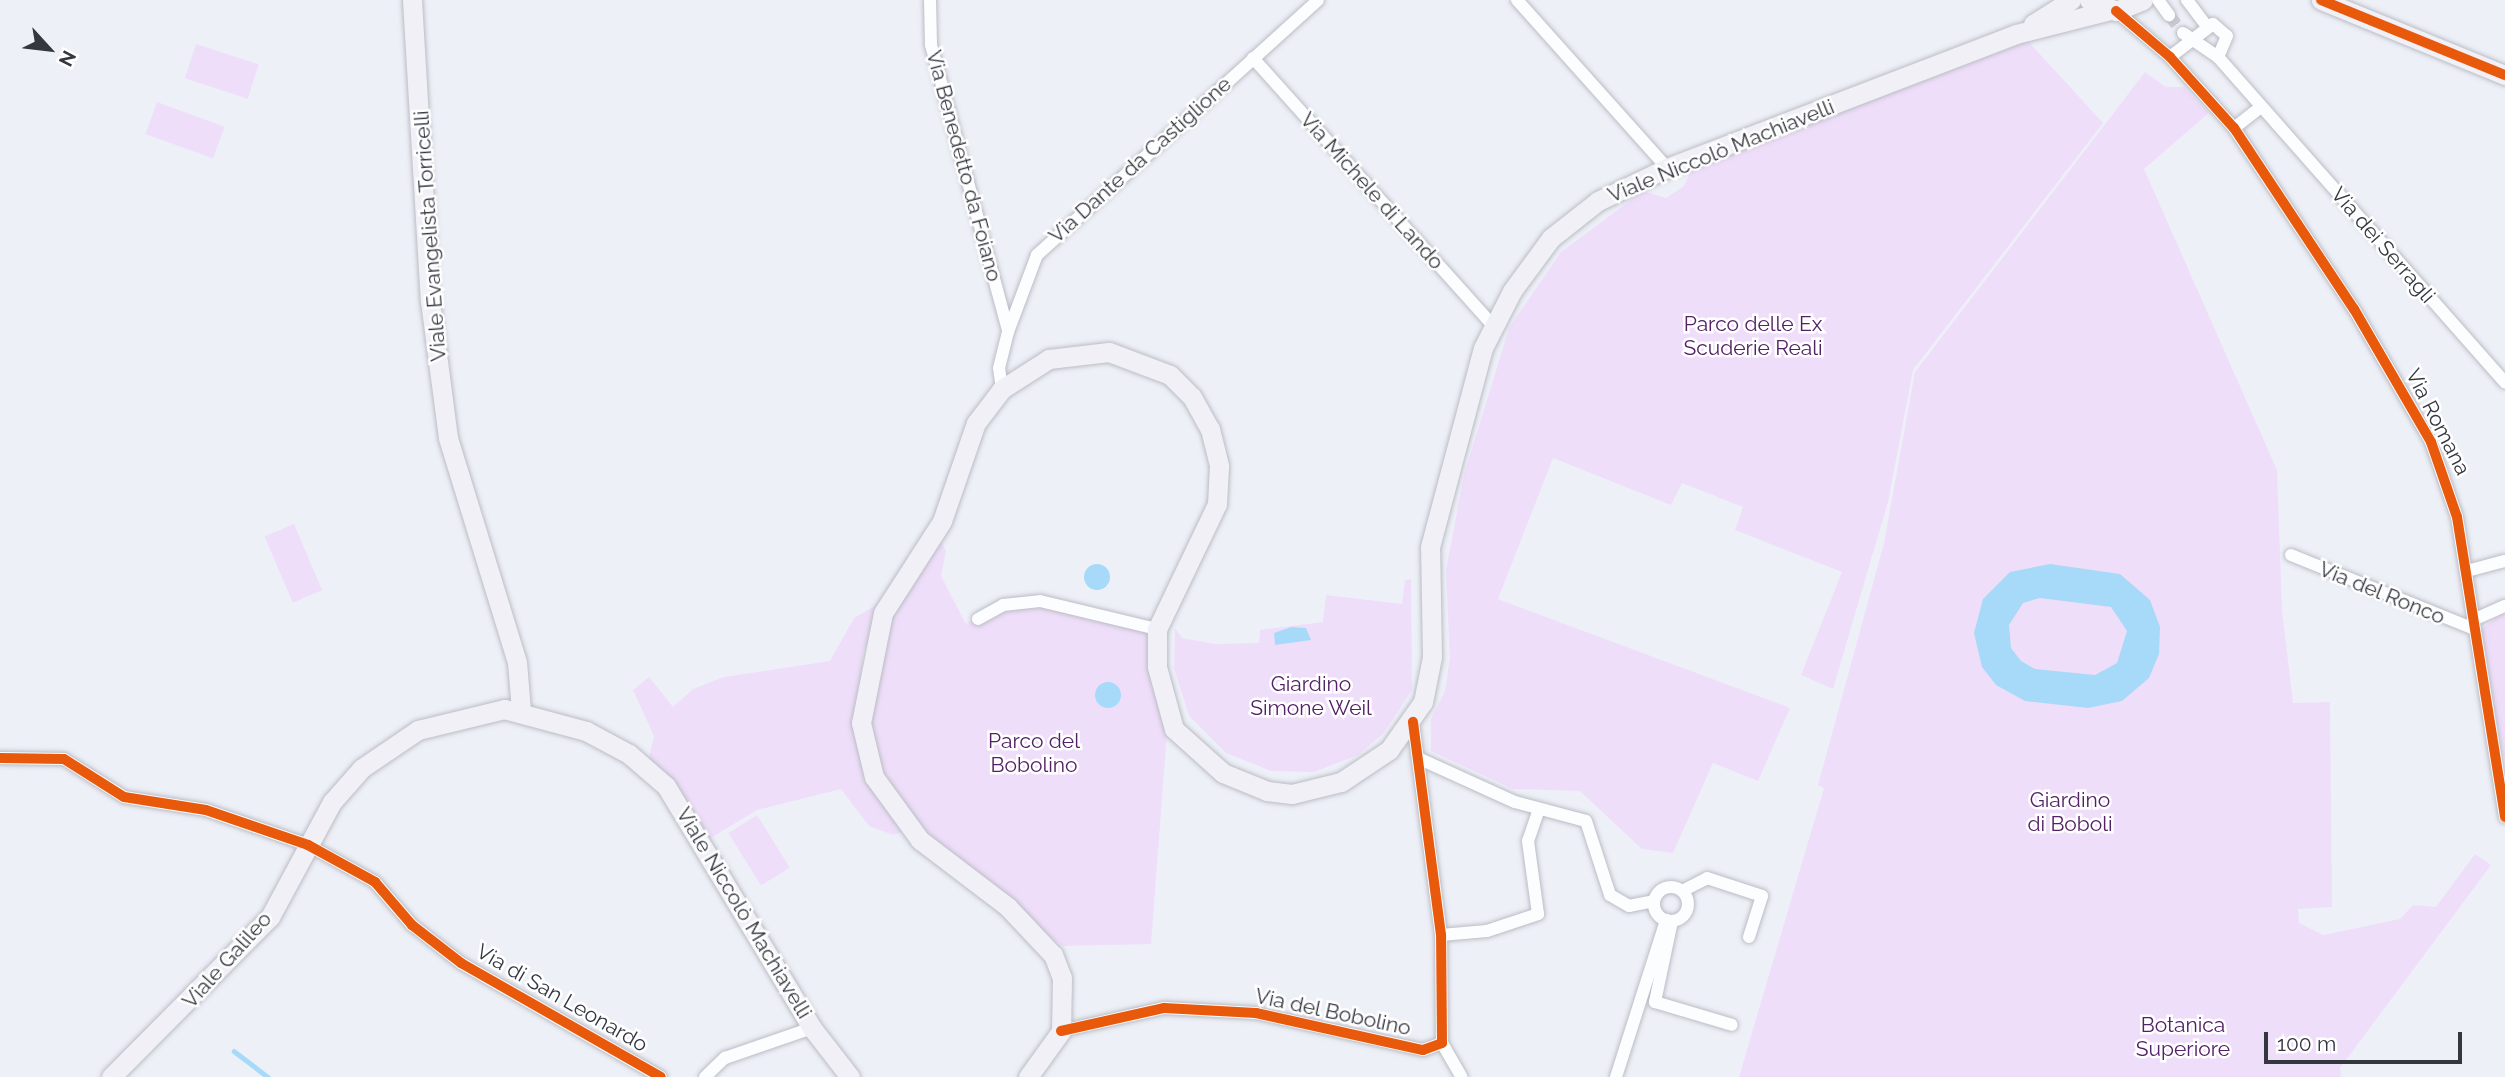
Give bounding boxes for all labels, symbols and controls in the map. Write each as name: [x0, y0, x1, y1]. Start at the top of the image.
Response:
north arrow: [14, 14, 84, 84]
text: N: [55, 47, 81, 70]
street label: Via Benedetto da Foiano: [921, 48, 1007, 284]
street label: Via Dante da Castiglione: [1044, 72, 1236, 248]
street label: Viale Niccolò Machiavelli: [1604, 94, 1838, 208]
street label: Via Michele di Lando: [1295, 107, 1449, 275]
street label: Viale Evangelista Torricelli: [409, 109, 451, 363]
street label: Via dei Serragli: [2326, 182, 2440, 308]
park label: Parco delle Ex Scuderie Reali: [1683, 311, 1823, 361]
street label: Via Romana: [2400, 365, 2476, 479]
street label: Via del Ronco: [2315, 556, 2449, 630]
park label: Giardino Simone Weil: [1250, 671, 1372, 721]
park label: Parco del Bobolino: [988, 728, 1080, 778]
park label: Giardino di Boboli: [2027, 787, 2113, 837]
street label: Viale Niccolò Machiavelli: [671, 803, 817, 1023]
street label: Viale Galileo: [177, 907, 277, 1013]
street label: Via di San Leonardo: [472, 939, 652, 1057]
street label: Via del Bobolino: [1253, 983, 1413, 1041]
park label: Botanica Superiore: [2136, 1012, 2230, 1062]
scale bar: [2267, 1018, 2465, 1062]
text: 100 m: [2277, 1031, 2336, 1056]

